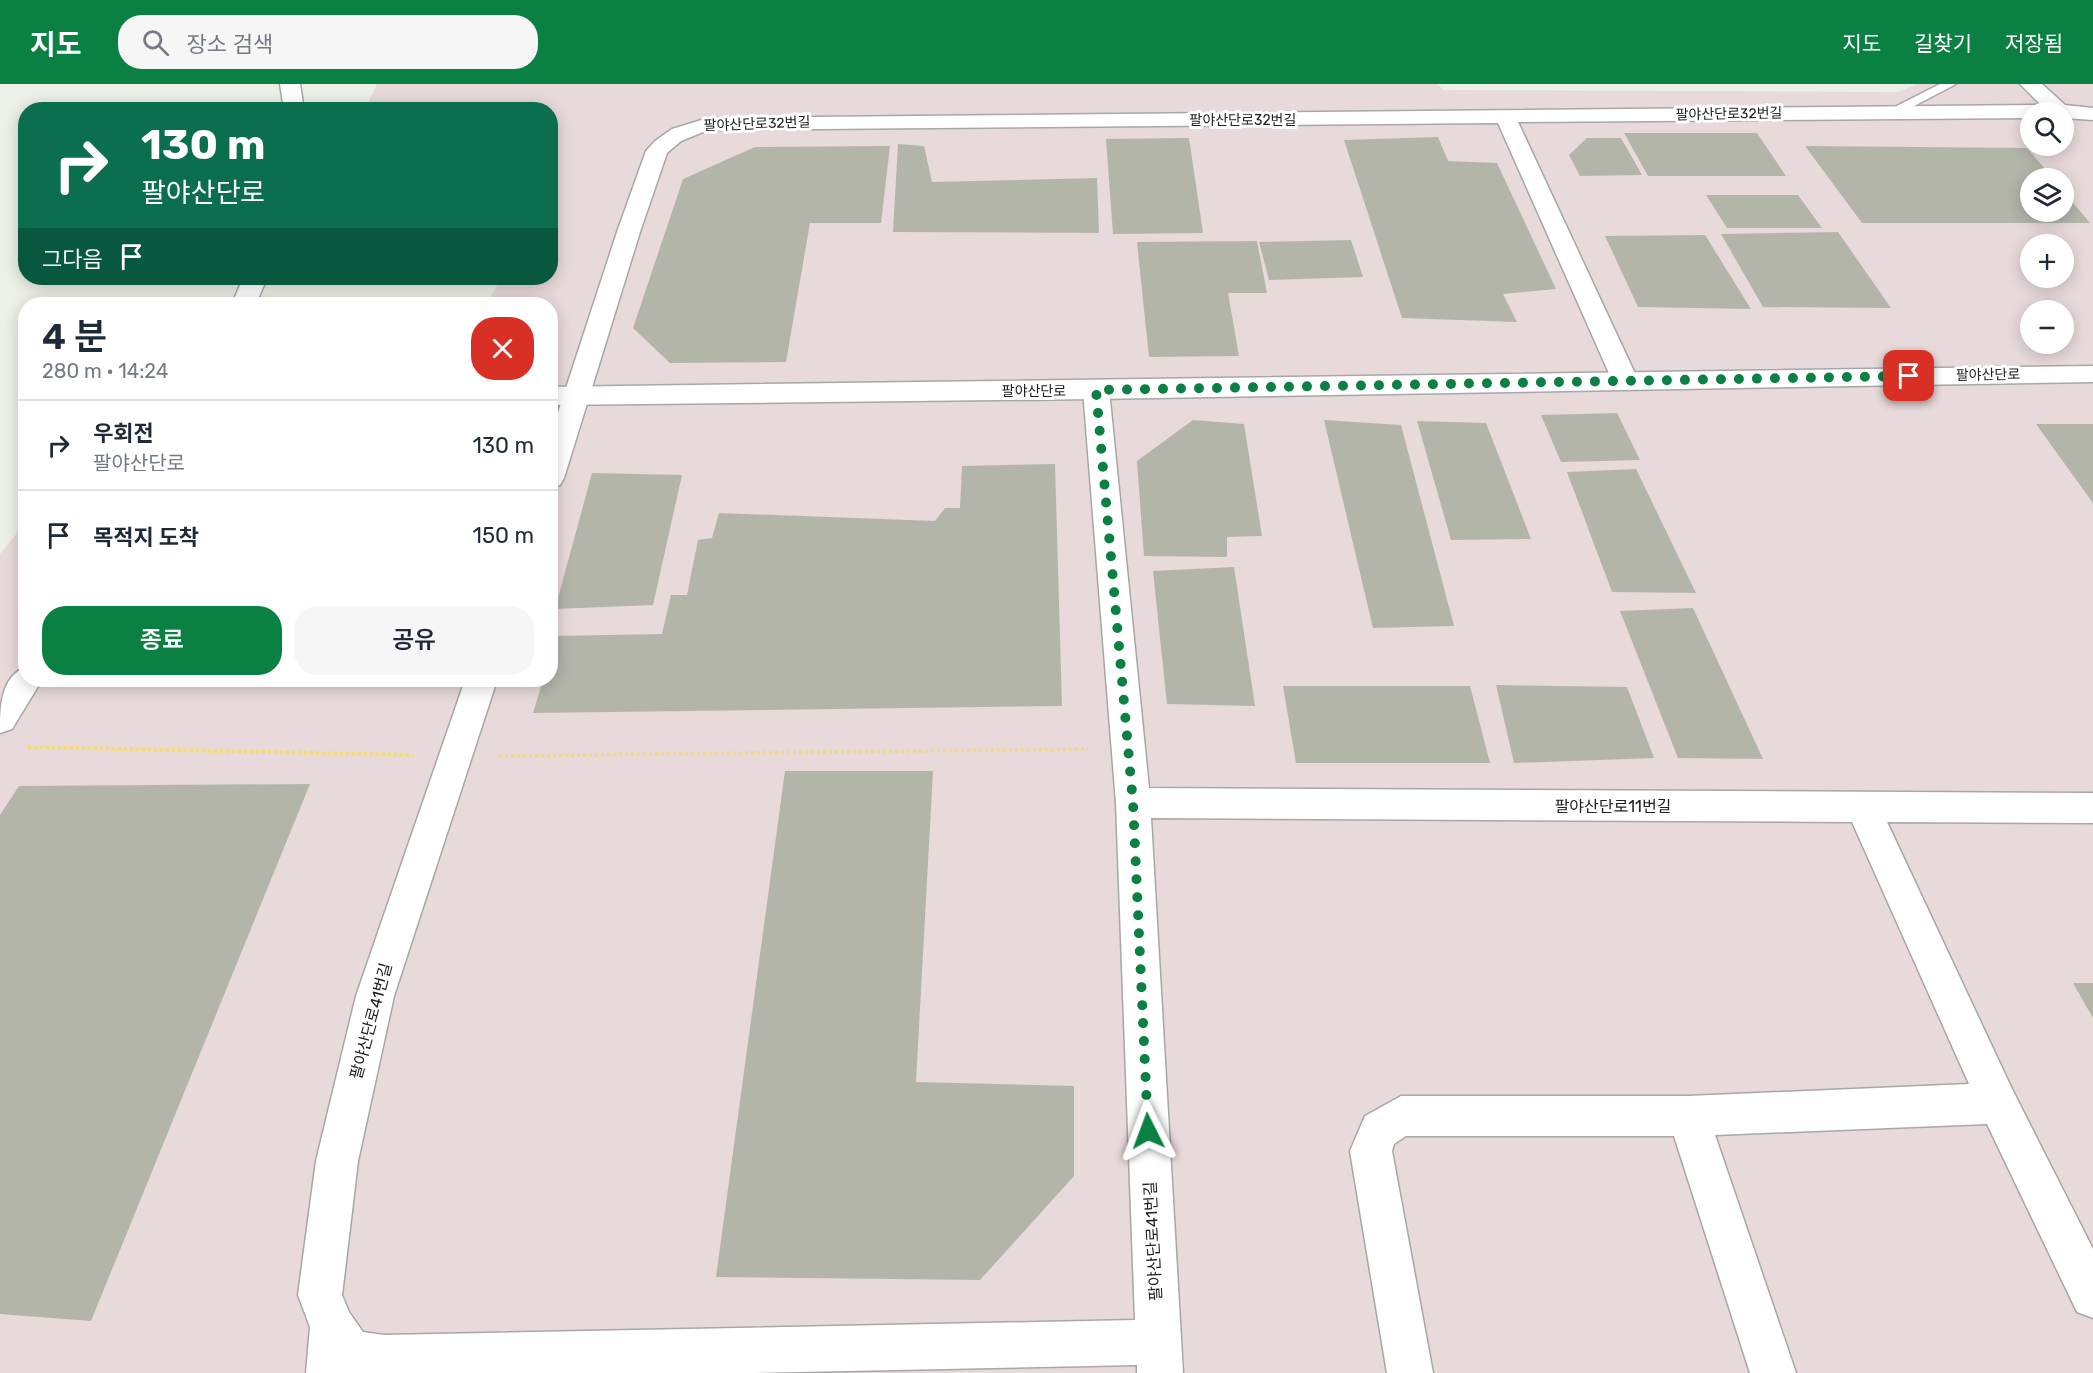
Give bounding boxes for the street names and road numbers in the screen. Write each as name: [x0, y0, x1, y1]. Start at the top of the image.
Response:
street label: 팔야산단로32번길: [1675, 105, 1783, 123]
street label: 팔야산단로32번길: [1190, 112, 1296, 129]
street label: 팔야산단로32번길: [703, 114, 811, 134]
street label: 팔야산단로: [1956, 366, 2020, 384]
street label: 팔야산단로: [1002, 383, 1066, 400]
street label: 팔야산단로11번길: [1555, 797, 1671, 816]
street label: 팔야산단로41번길: [346, 961, 396, 1081]
street label: 팔야산단로41번길: [1140, 1181, 1166, 1301]

